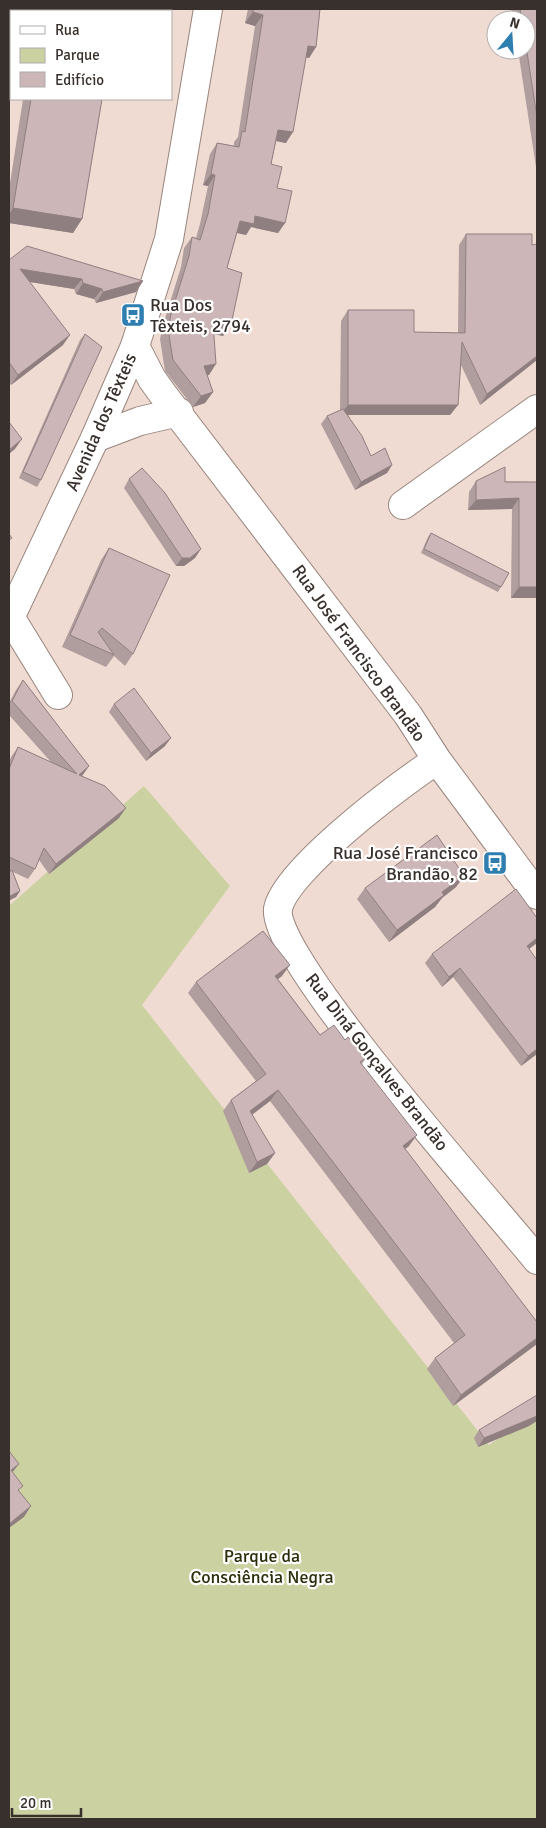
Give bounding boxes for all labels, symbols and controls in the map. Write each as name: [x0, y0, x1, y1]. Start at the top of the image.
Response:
legend: [10, 10, 172, 100]
north arrow: [486, 10, 536, 60]
text: N: [508, 14, 522, 33]
text: Rua: [55, 21, 80, 39]
text: Parque: [55, 46, 100, 64]
text: Edifício: [55, 71, 104, 89]
place label: Rua Dos Têxteis, 2794: [150, 294, 251, 337]
bus stop icon: Rua Dos Têxteis, 2794: [120, 302, 146, 328]
street label: Avenida dos Têxteis: [61, 349, 141, 494]
street label: Rua José Francisco Brandão: [287, 560, 431, 746]
place label: Rua José Francisco Brandão, 82: [333, 842, 478, 885]
bus stop icon: Rua José Francisco Brandão, 82: [482, 850, 508, 876]
street label: Rua Diná Gonçalves Brandão: [301, 969, 453, 1155]
park label: Parque da Consciência Negra: [190, 1545, 334, 1588]
scale bar: [12, 1786, 81, 1818]
text: 20 m: [20, 1794, 51, 1812]

